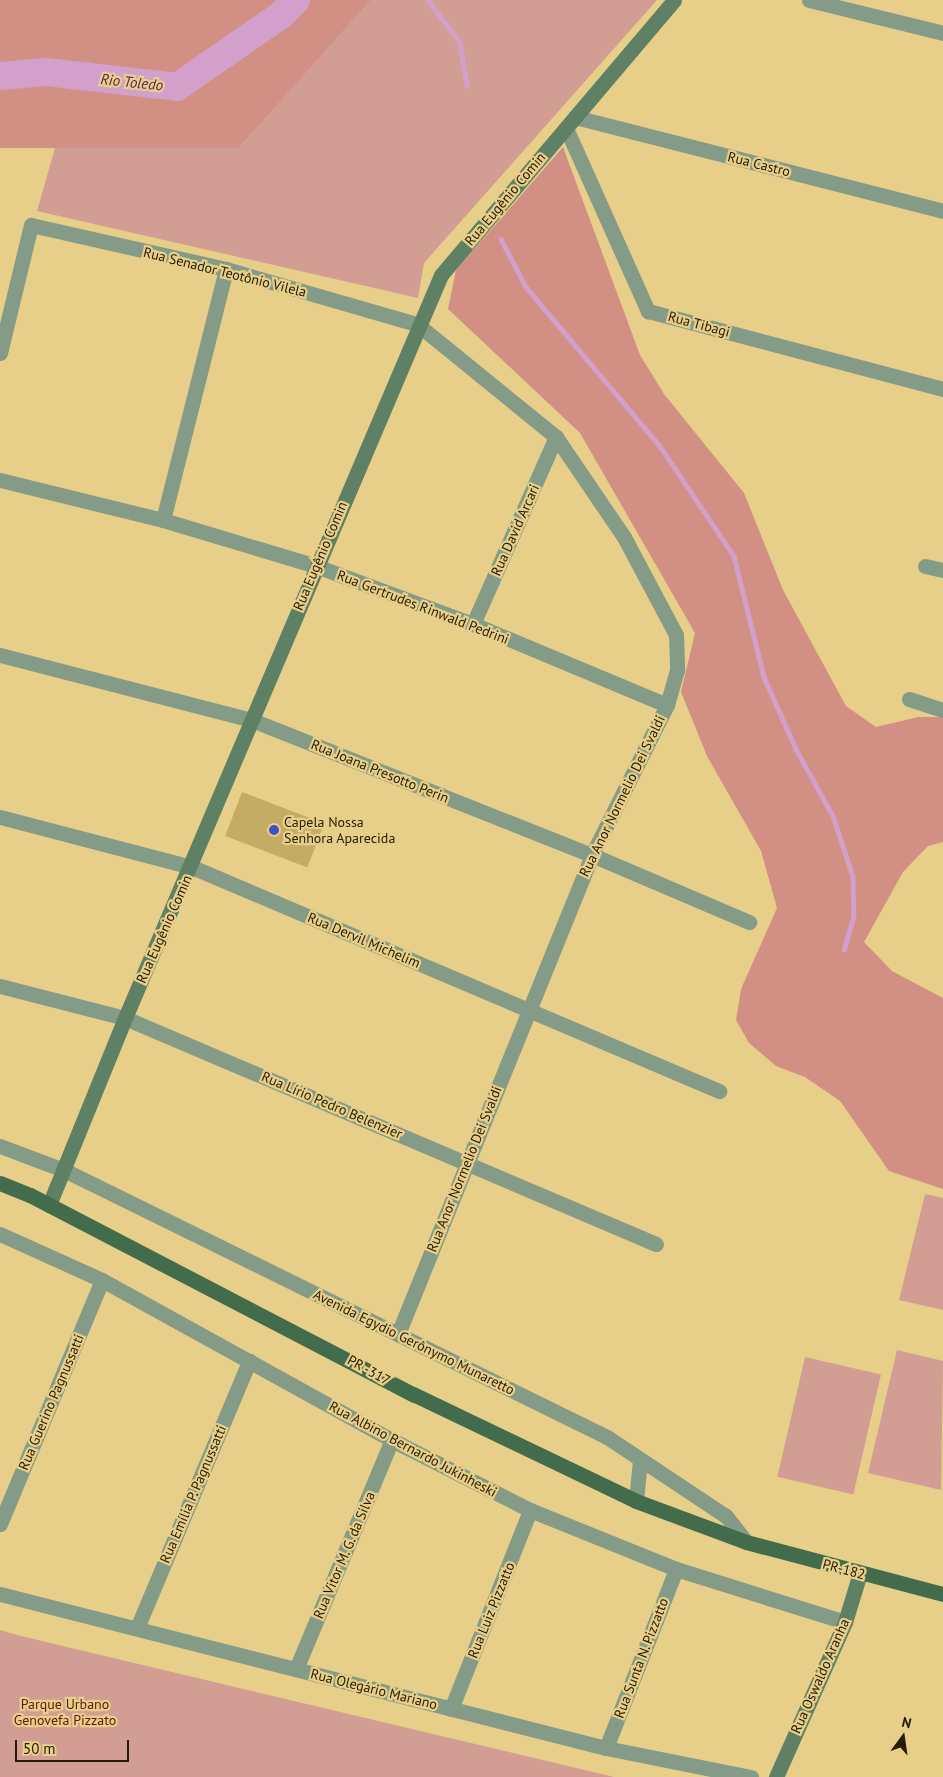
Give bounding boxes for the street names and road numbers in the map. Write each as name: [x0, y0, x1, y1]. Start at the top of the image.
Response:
street label: Rua Castro: [726, 148, 792, 180]
street label: Rua Eugênio Comin: [461, 149, 549, 249]
street label: Rua Senador Teotônio Vilela: [141, 244, 309, 300]
street label: Rua Tibagi: [666, 308, 732, 340]
street label: Rua David Arcari: [487, 481, 543, 579]
street label: Rua Eugênio Comin: [290, 499, 350, 613]
street label: Rua Gertrudes Rinwald Pedrini: [335, 566, 511, 648]
street label: Rua Anor Normelio Dei Svaldi: [575, 712, 669, 880]
street label: Rua Joana Presotto Perin: [309, 736, 451, 806]
street label: Rua Eugênio Comin: [133, 872, 195, 986]
street label: Rua Dervil Michelim: [305, 909, 423, 971]
street label: Rua Lírio Pedro Belenzier: [259, 1068, 405, 1142]
street label: Rua Anor Normelio Dei Svaldi: [423, 1083, 505, 1255]
street label: Avenida Egydio Gerônymo Munaretto: [311, 1286, 517, 1398]
street label: Rua Guerino Pagnussatti: [15, 1332, 87, 1472]
street label: PR -317: [344, 1351, 394, 1389]
street label: Rua Albino Bernardo Jukinheski: [326, 1397, 500, 1501]
street label: Rua Emília P. Pagnussatti: [156, 1422, 230, 1566]
street label: Rua Vitor M. G. da Silva: [309, 1488, 379, 1622]
street label: PR-182: [821, 1555, 867, 1583]
street label: Rua Luiz Pizzatto: [464, 1559, 518, 1661]
street label: Rua Sunta N. Pizzatto: [610, 1595, 672, 1721]
street label: Rua Oswaldo Aranha: [787, 1616, 853, 1736]
street label: Rua Olegário Mariano: [309, 1665, 439, 1713]

